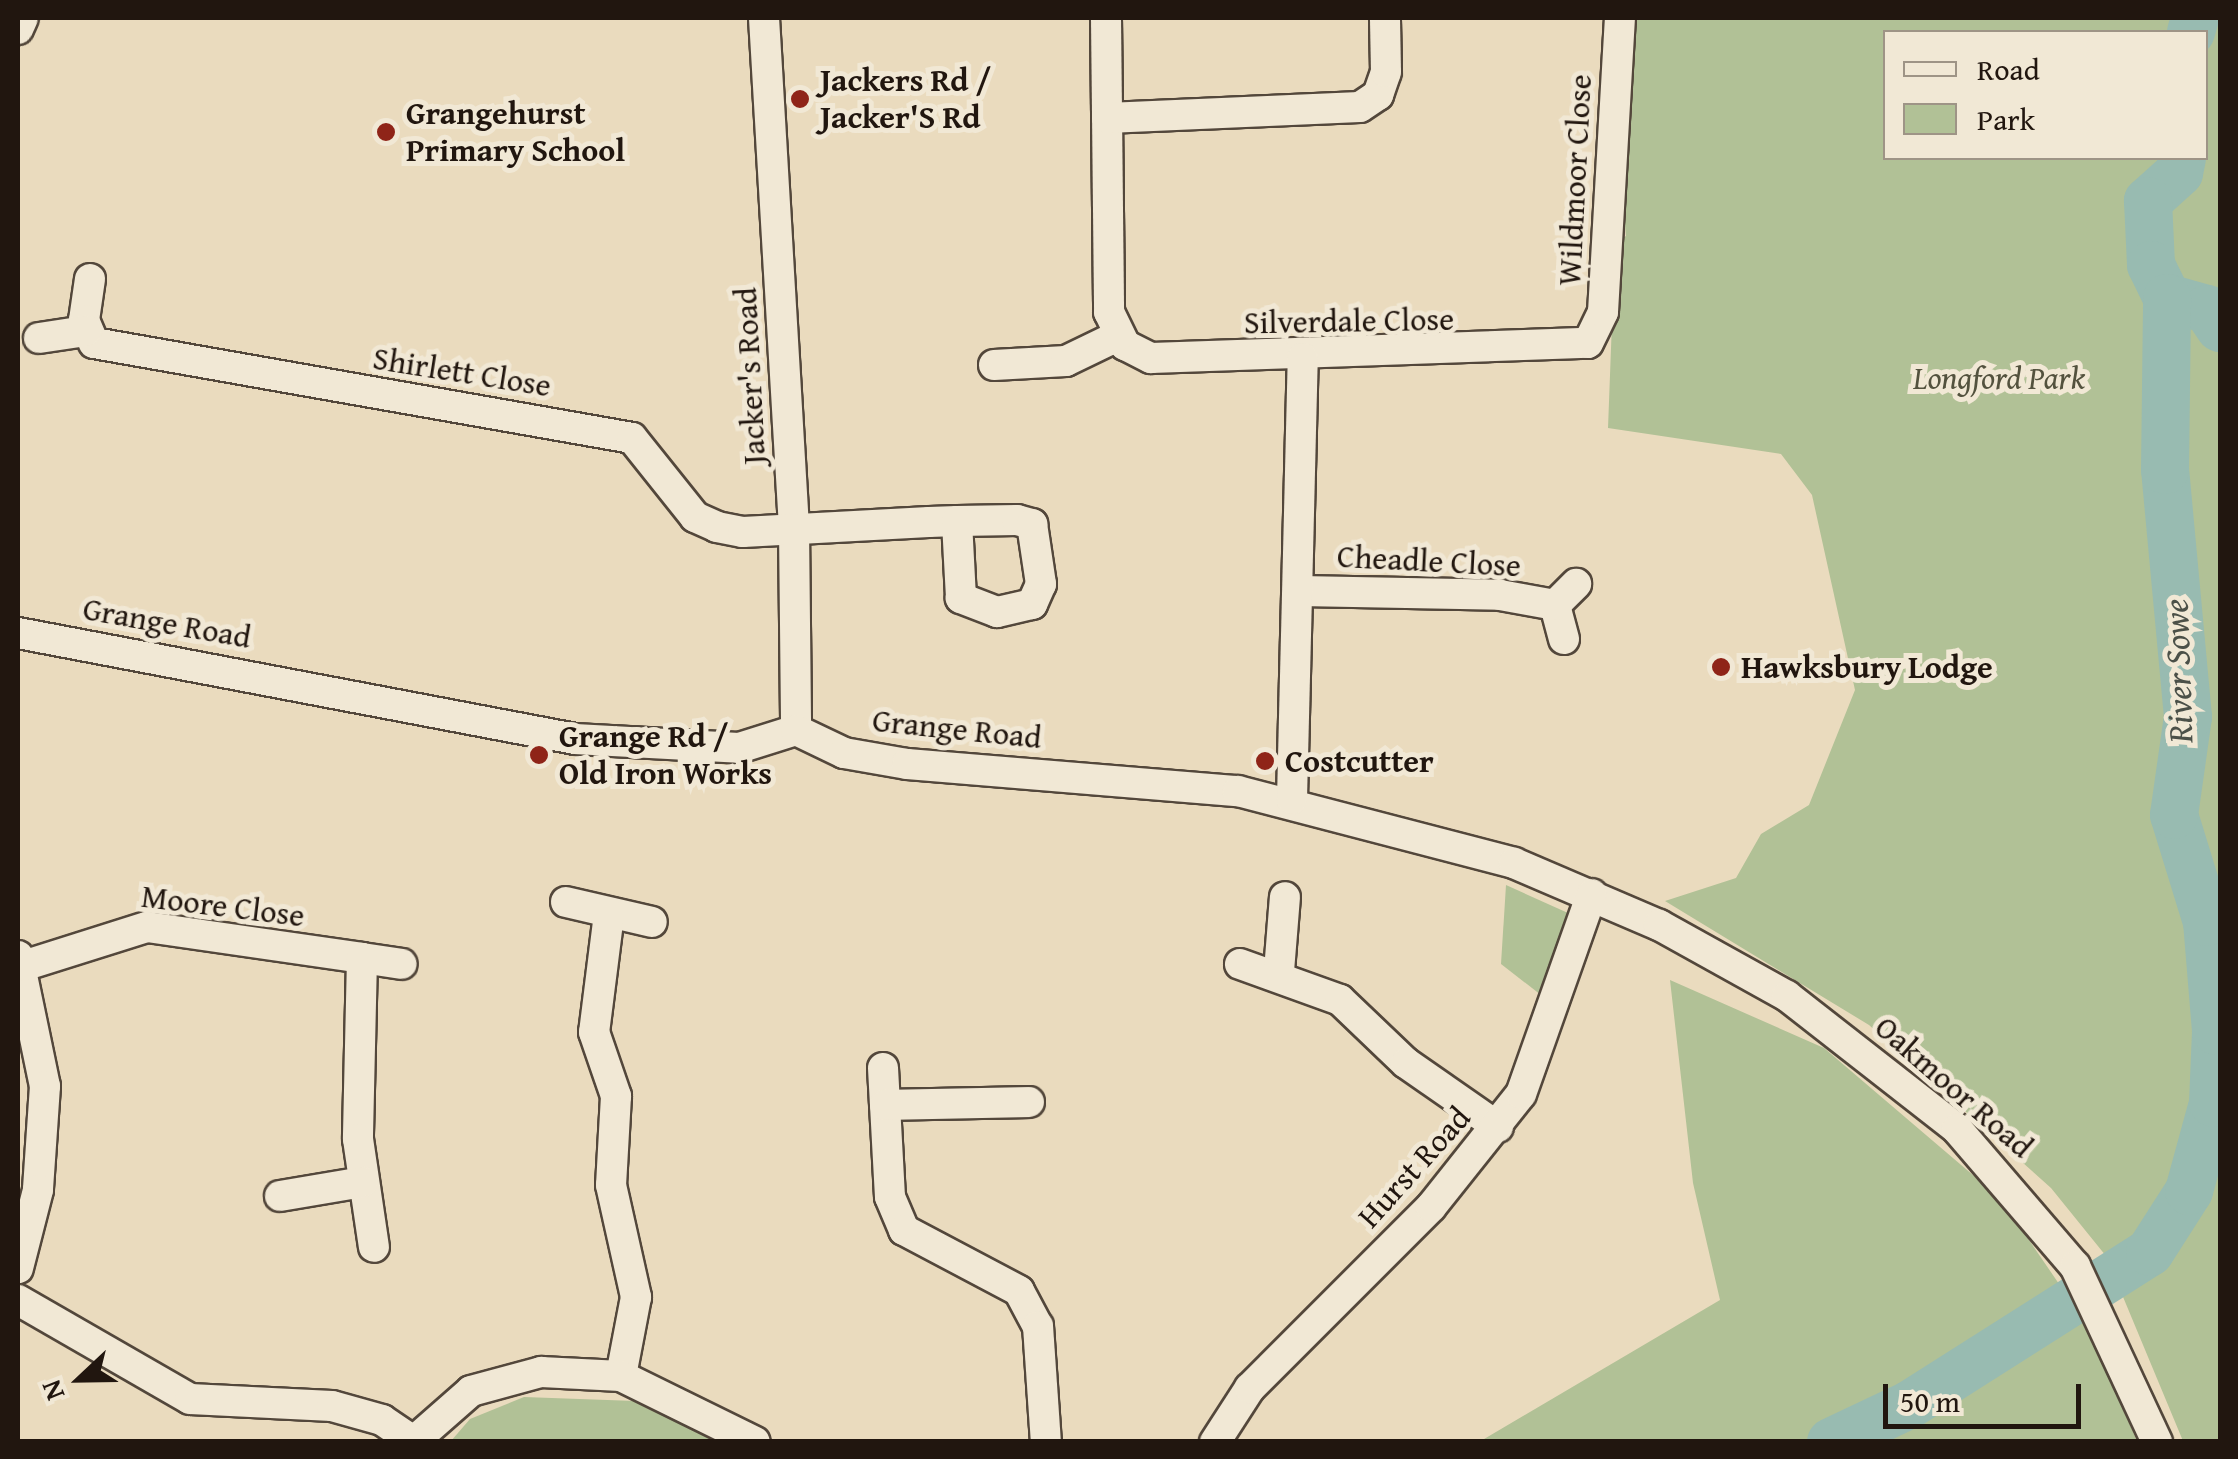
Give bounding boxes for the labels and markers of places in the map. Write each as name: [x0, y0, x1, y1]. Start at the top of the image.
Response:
place label: Jackers Rd / Jacker'S Rd: [820, 62, 991, 137]
marker: Jackers Rd / Jacker'S Rd: [789, 88, 811, 110]
place label: Grangehurst Primary School: [406, 95, 625, 170]
marker: Grangehurst Primary School: [375, 121, 397, 143]
place label: Hawksbury Lodge: [1741, 648, 1993, 686]
marker: Hawksbury Lodge: [1710, 656, 1732, 678]
place label: Grange Rd / Old Iron Works: [559, 718, 772, 793]
place label: Costcutter: [1285, 742, 1434, 780]
marker: Grange Rd / Old Iron Works: [528, 744, 550, 766]
marker: Costcutter: [1254, 750, 1276, 772]

